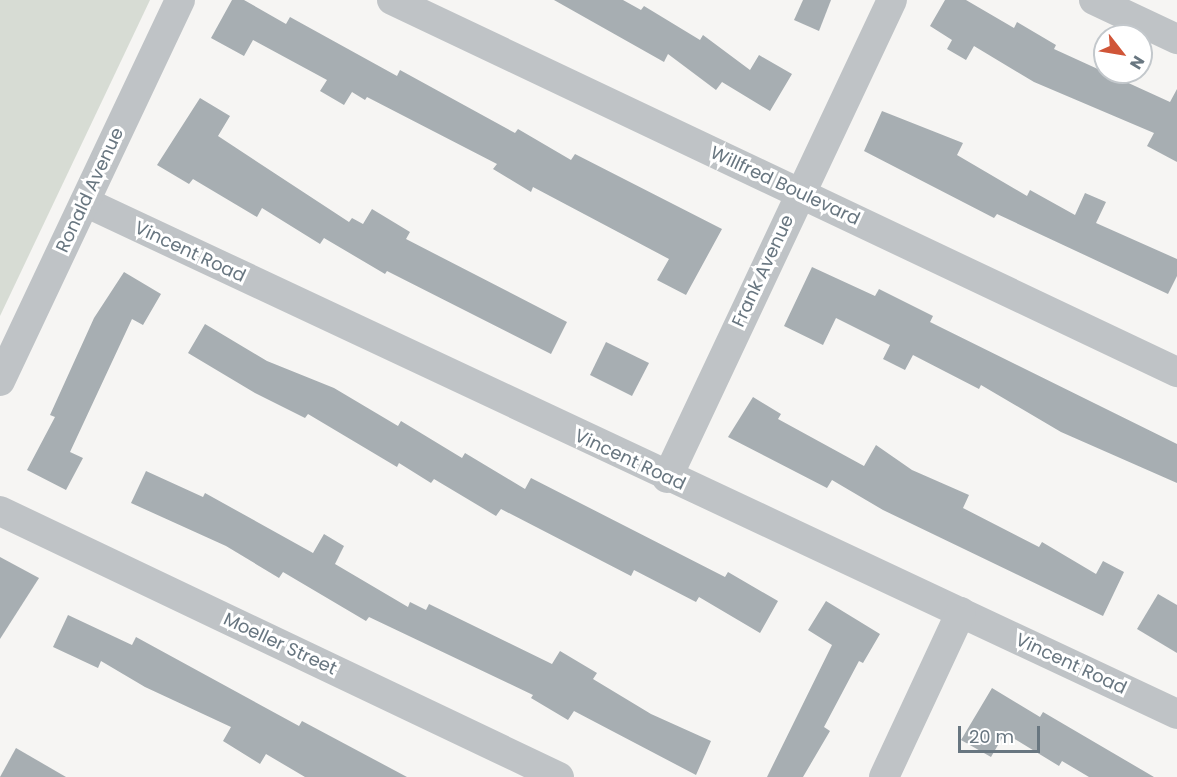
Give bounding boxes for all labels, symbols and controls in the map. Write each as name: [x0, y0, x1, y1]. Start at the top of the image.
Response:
north arrow: [1093, 24, 1153, 84]
text: N: [1124, 51, 1150, 74]
street label: Ronald Avenue: [52, 124, 128, 256]
street label: Willfred Boulevard: [707, 142, 863, 230]
street label: Frank Avenue: [728, 212, 798, 330]
street label: Vincent Road: [131, 217, 249, 287]
street label: Vincent Road: [571, 425, 689, 495]
street label: Moeller Street: [220, 608, 340, 680]
street label: Vincent Road: [1012, 629, 1130, 699]
scale bar: [961, 714, 1044, 752]
text: 20 m: [969, 724, 1014, 749]

